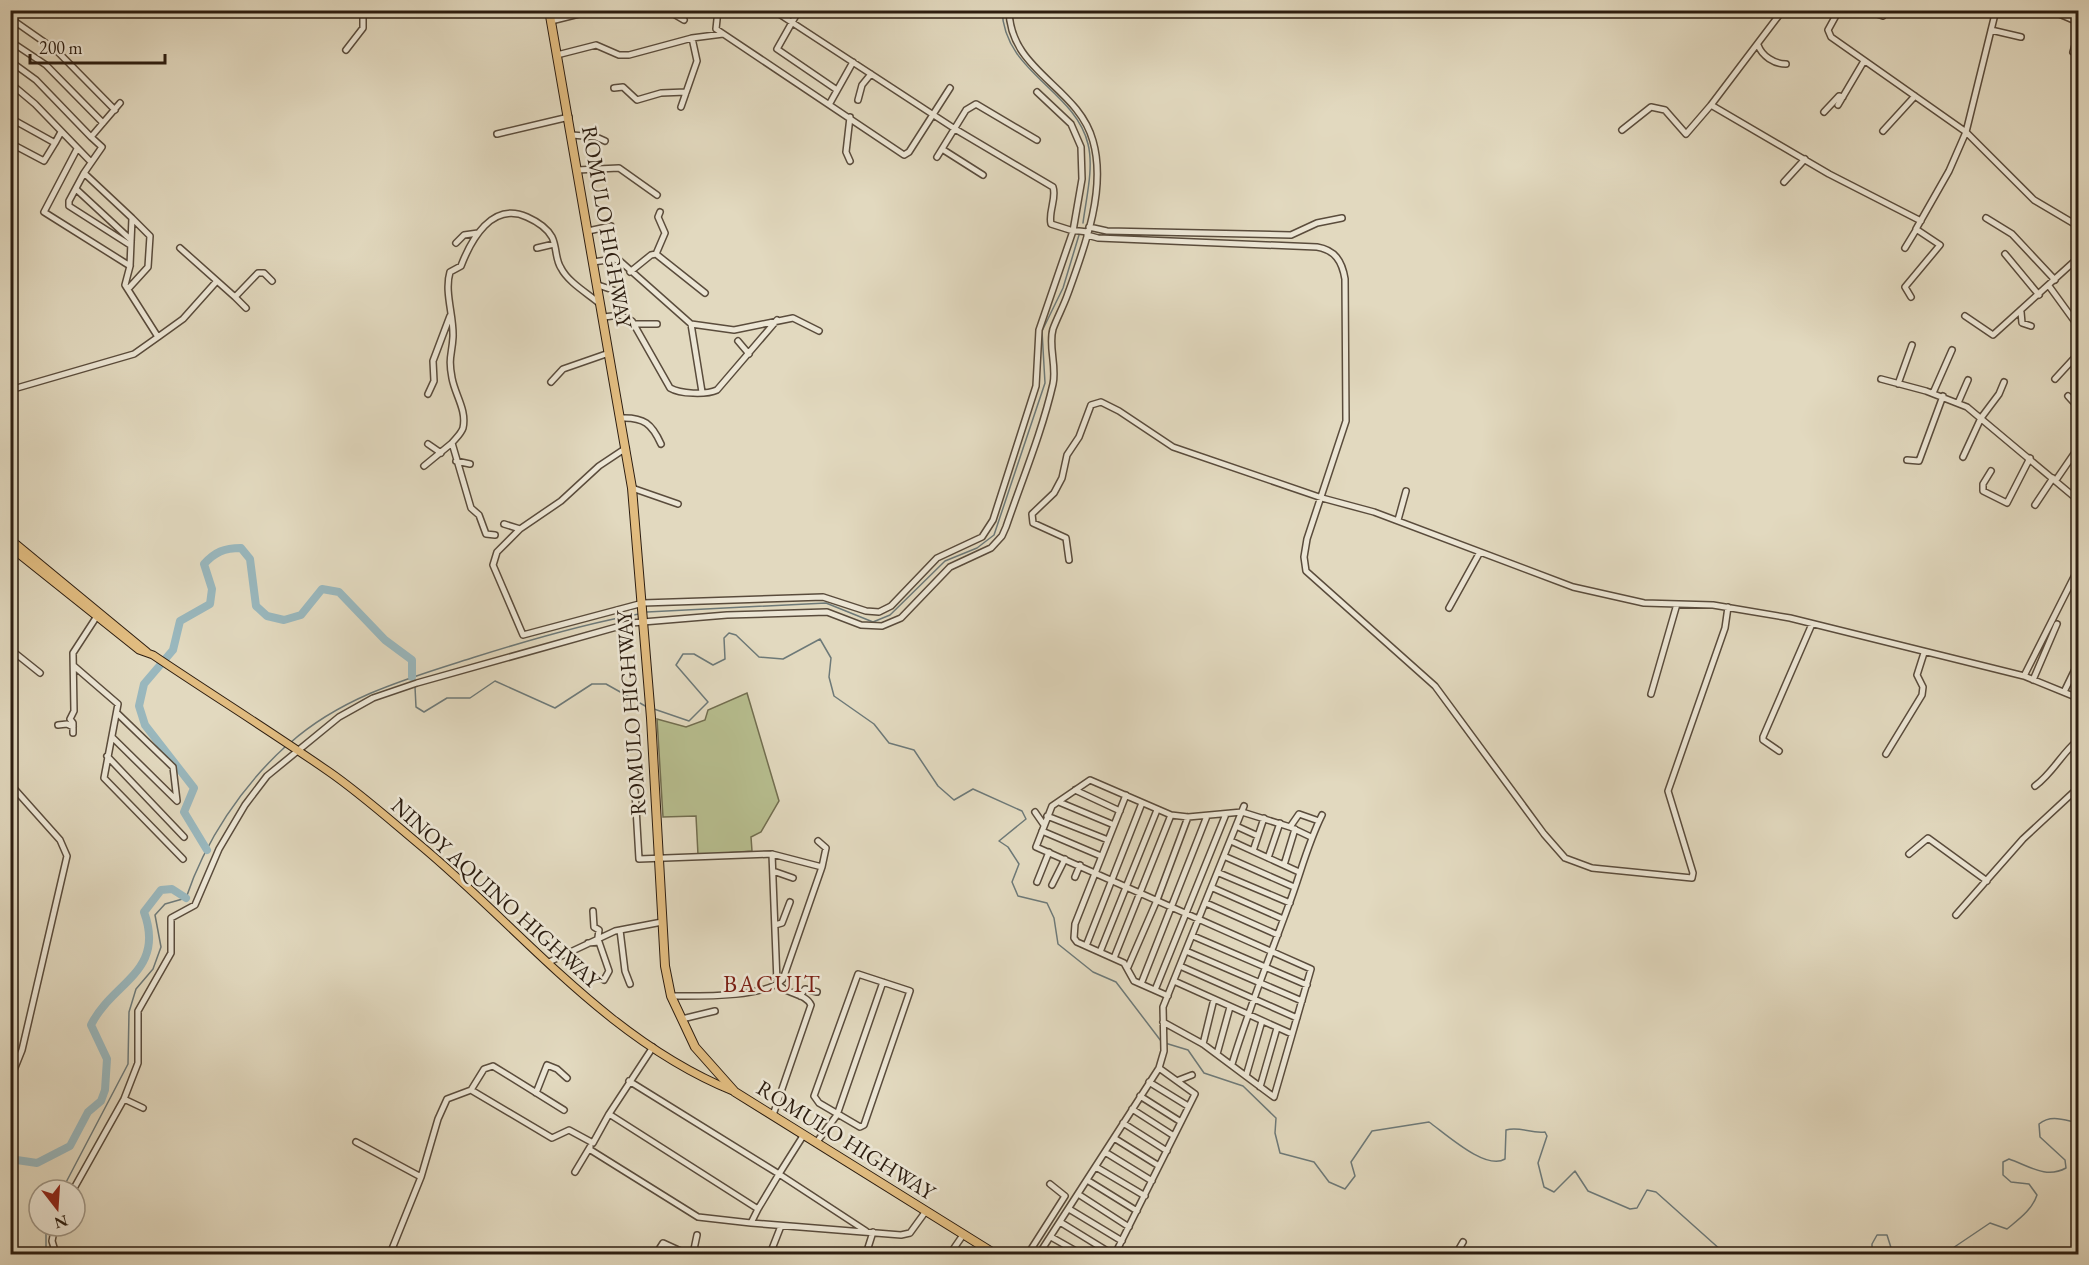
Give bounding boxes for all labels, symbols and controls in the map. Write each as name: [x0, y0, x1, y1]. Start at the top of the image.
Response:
scale bar: [30, 27, 165, 65]
text: 200 m: [39, 36, 83, 59]
street label: ROMULO HIGHWAY: [575, 123, 639, 332]
street label: ROMULO HIGHWAY: [609, 608, 653, 816]
street label: NINOY AQUINO HIGHWAY: [385, 791, 608, 996]
district label: BACUIT: [723, 968, 821, 999]
street label: ROMULO HIGHWAY: [751, 1073, 942, 1207]
north arrow: [27, 1178, 87, 1238]
text: N: [52, 1210, 71, 1234]

